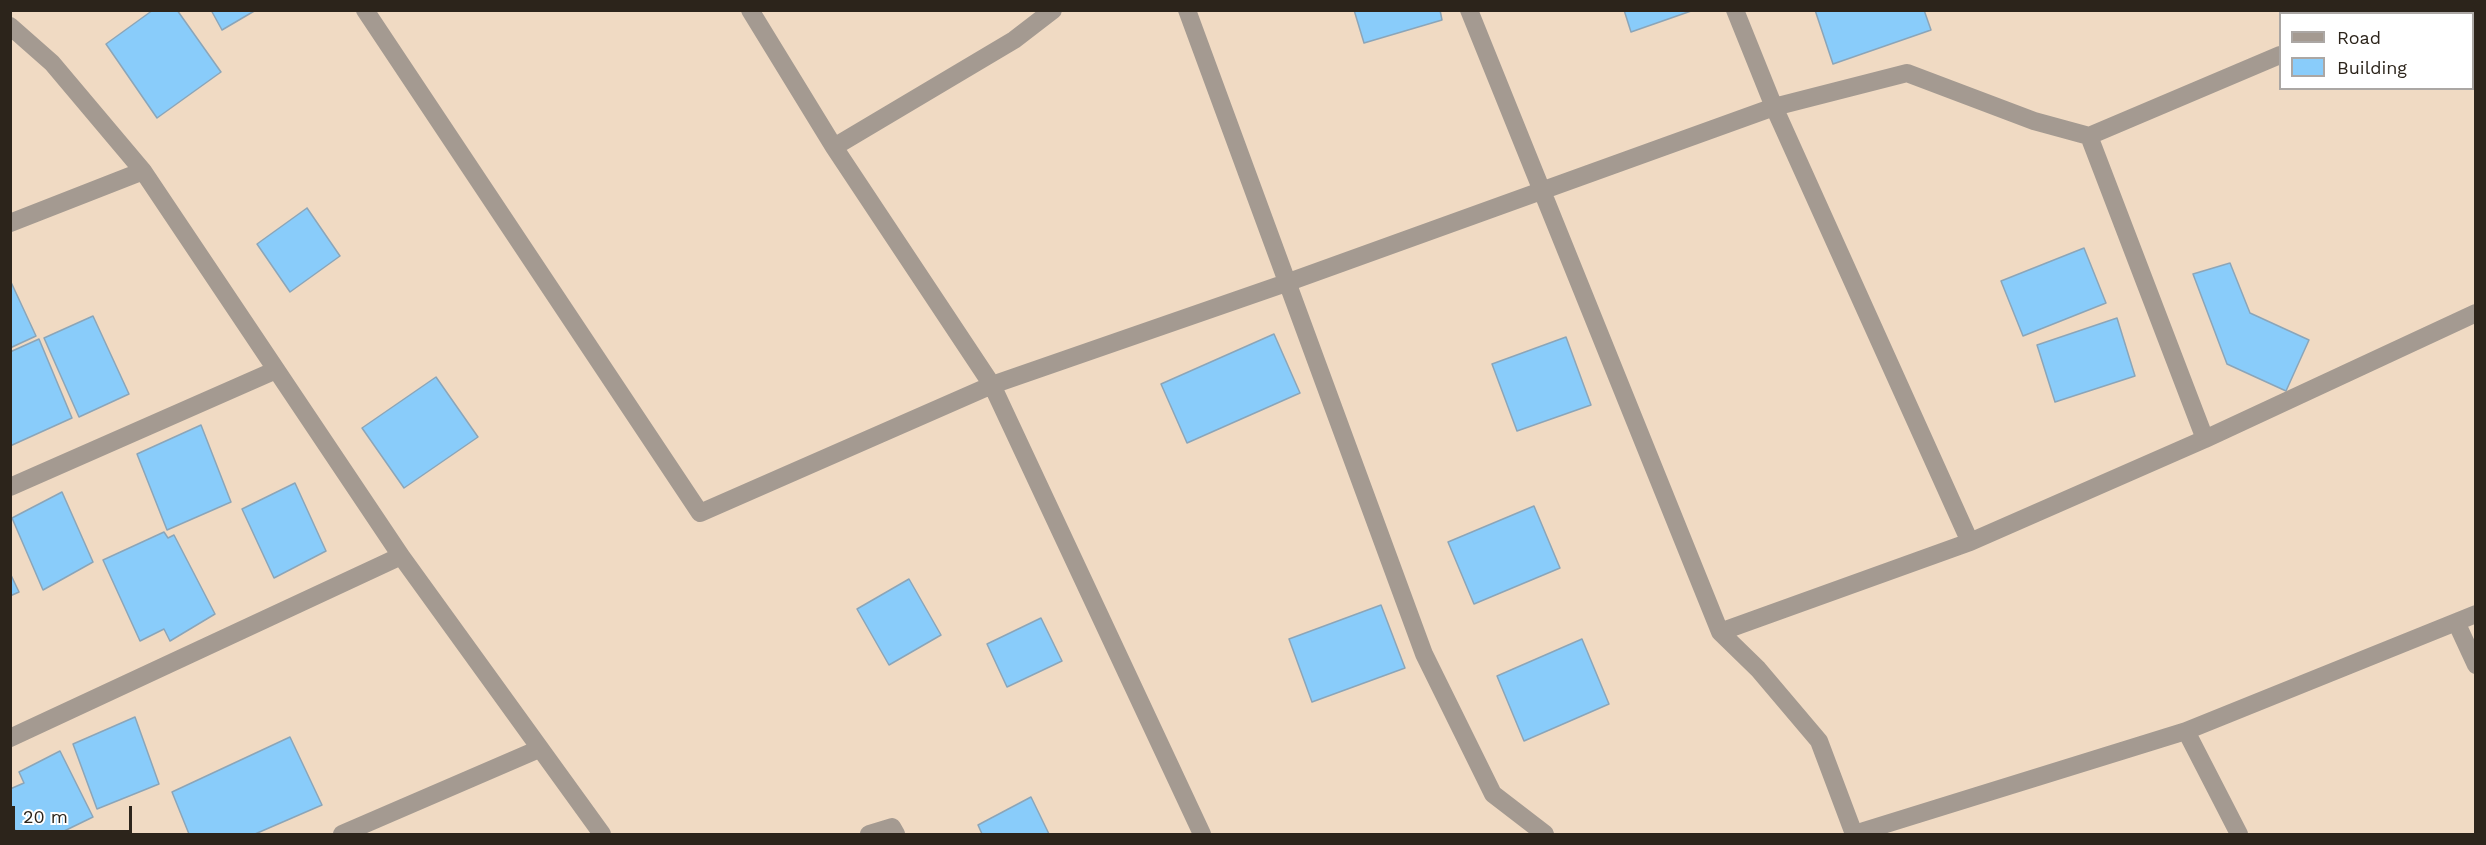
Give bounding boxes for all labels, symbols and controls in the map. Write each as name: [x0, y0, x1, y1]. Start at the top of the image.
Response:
legend: [2279, 12, 2474, 90]
text: Road: [2337, 27, 2381, 48]
text: Building: [2337, 57, 2407, 78]
scale bar: [15, 794, 135, 832]
text: 20 m: [23, 806, 68, 827]

